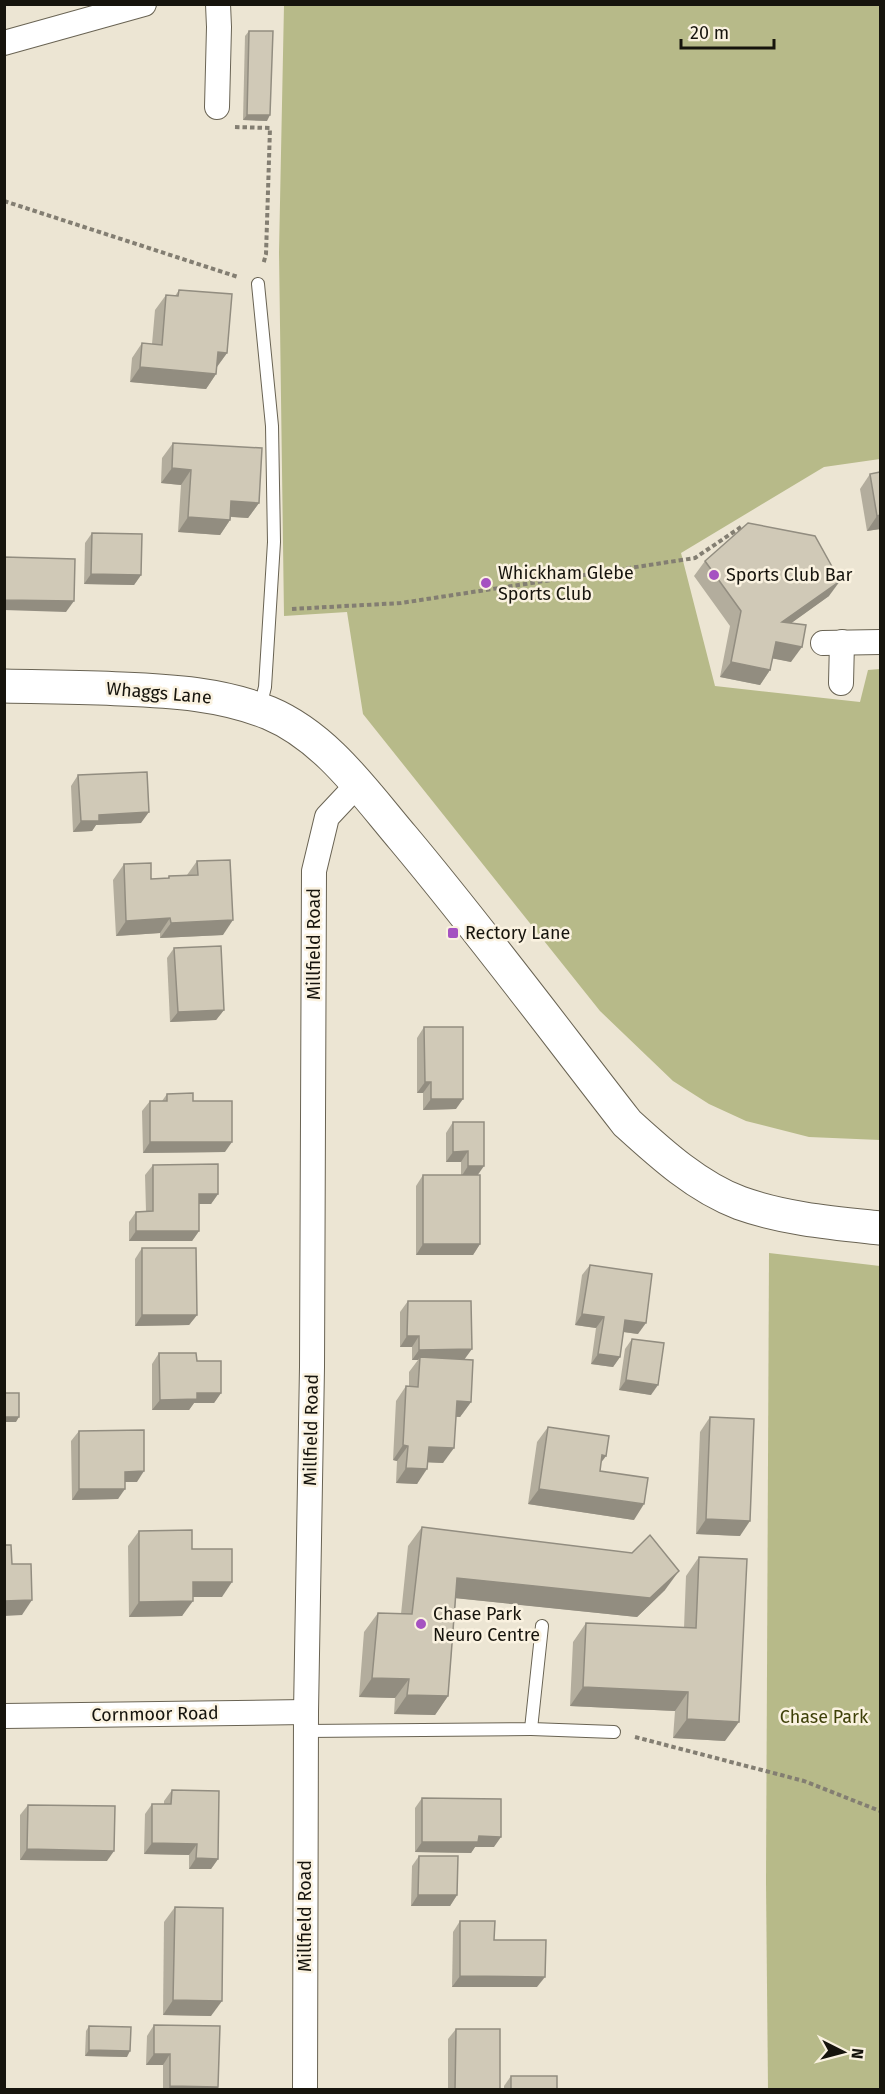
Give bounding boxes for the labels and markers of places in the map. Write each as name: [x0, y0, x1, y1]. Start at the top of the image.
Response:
place label: Whickham Glebe Sports Club: [498, 562, 634, 605]
place label: Sports Club Bar: [726, 564, 852, 586]
marker: Sports Club Bar: [707, 568, 721, 582]
marker: Whickham Glebe Sports Club: [479, 576, 493, 590]
place label: Rectory Lane: [465, 922, 570, 944]
marker: Rectory Lane: [446, 926, 460, 940]
place label: Chase Park Neuro Centre: [433, 1603, 540, 1646]
marker: Chase Park Neuro Centre: [414, 1617, 428, 1631]

